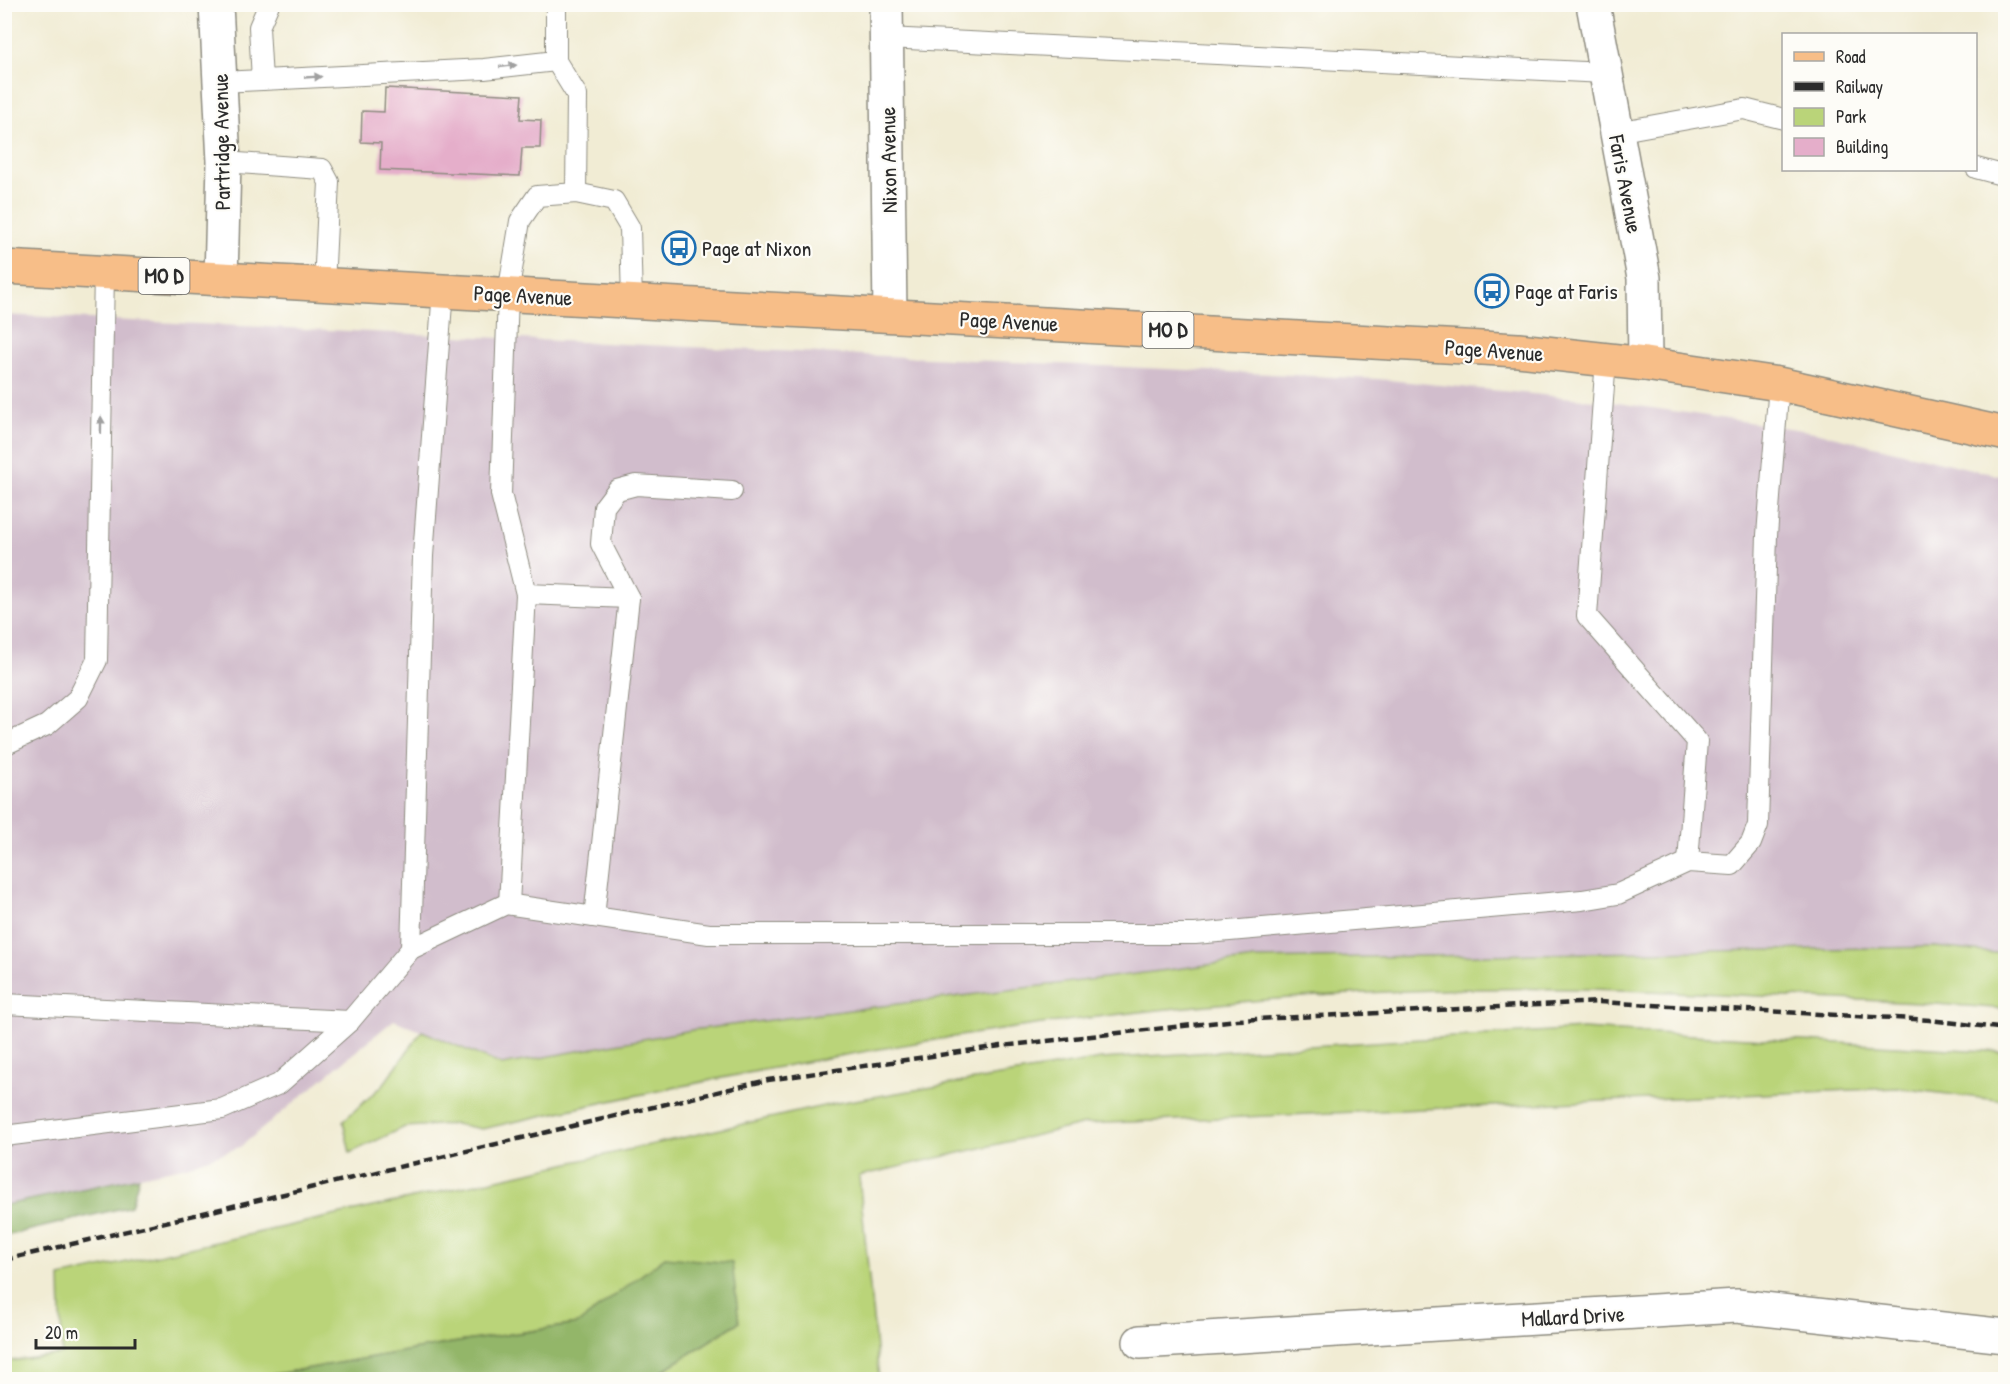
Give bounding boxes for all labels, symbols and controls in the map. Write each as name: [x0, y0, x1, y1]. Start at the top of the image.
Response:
legend: [1782, 33, 1977, 171]
text: Road: [1836, 44, 1866, 69]
one-way arrow: [499, 61, 518, 71]
street label: Partridge Avenue: [205, 73, 237, 211]
one-way arrow: [304, 73, 323, 82]
text: Railway: [1836, 74, 1883, 99]
text: Park: [1836, 104, 1867, 129]
street label: Nixon Avenue: [872, 106, 904, 213]
street label: Faris Avenue: [1602, 131, 1650, 236]
text: Building: [1836, 134, 1888, 159]
bus stop icon: Page at Nixon: [661, 230, 697, 266]
place label: Page at Nixon: [702, 233, 811, 263]
road number: MO D: [138, 258, 190, 294]
bus stop icon: Page at Faris: [1474, 273, 1510, 309]
place label: Page at Faris: [1515, 276, 1618, 306]
street label: Page Avenue: [473, 277, 573, 313]
street label: Page Avenue: [959, 303, 1059, 339]
road number: MO D: [1142, 312, 1194, 348]
street label: Page Avenue: [1444, 332, 1544, 368]
one-way arrow: [96, 416, 105, 435]
street label: Mallard Drive: [1521, 1298, 1626, 1334]
scale bar: [36, 1312, 135, 1350]
text: 20 m: [45, 1320, 78, 1345]

